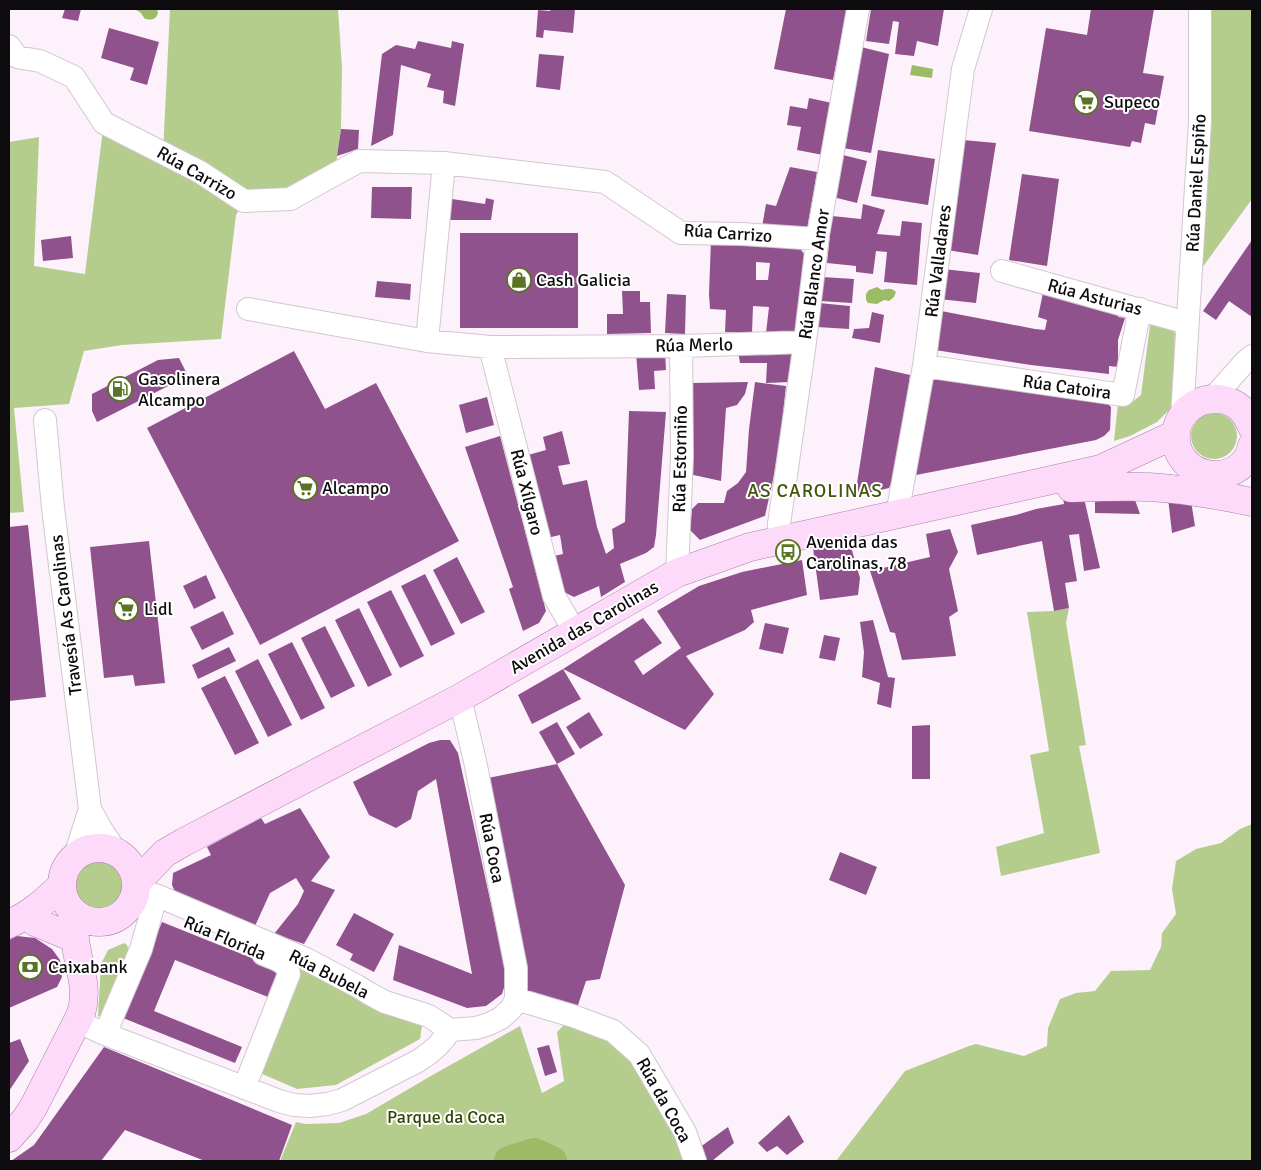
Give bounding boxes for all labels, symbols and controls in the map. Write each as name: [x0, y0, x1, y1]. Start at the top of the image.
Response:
supermarket icon: Supeco: [1073, 89, 1099, 115]
place label: Supeco: [1104, 91, 1160, 113]
street label: Rúa Daniel Espiño: [1181, 113, 1211, 253]
street label: Rúa Carrizo: [153, 141, 241, 205]
street label: Rúa Valladares: [920, 203, 956, 319]
street label: Rúa Blanco Amor: [794, 207, 834, 341]
street label: Rúa Carrizo: [683, 219, 773, 247]
shop icon: Cash Galicia: [506, 267, 532, 293]
place label: Cash Galicia: [536, 269, 631, 291]
street label: Rúa Asturias: [1045, 274, 1145, 320]
street label: Rúa Merlo: [655, 333, 733, 357]
place label: Gasolinera Alcampo: [138, 368, 220, 411]
street label: Rúa Catoira: [1021, 370, 1113, 404]
fuel station icon: Gasolinera Alcampo: [107, 376, 133, 402]
street label: Rúa Estorniño: [668, 405, 692, 513]
street label: Rúa Xílgaro: [506, 447, 548, 537]
supermarket icon: Alcampo: [292, 475, 318, 501]
place label: Alcampo: [322, 477, 389, 499]
district label: AS CAROLINAS: [747, 479, 883, 503]
place label: Avenida das Carolinas, 78: [806, 531, 907, 574]
street label: Travesía As Carolinas: [45, 533, 87, 696]
bus stop icon: Avenida das Carolinas, 78: [775, 539, 801, 565]
street label: Avenida das Carolinas: [506, 575, 662, 679]
supermarket icon: Lidl: [113, 596, 139, 622]
place label: Lidl: [144, 598, 173, 620]
street label: Rúa Coca: [474, 811, 510, 885]
street label: Rúa Florida: [180, 911, 270, 965]
street label: Rúa Bubela: [285, 944, 373, 1004]
bank icon: Caixabank: [17, 954, 43, 980]
place label: Caixabank: [48, 956, 127, 978]
street label: Rúa da Coca: [632, 1054, 696, 1146]
park label: Parque da Coca: [387, 1106, 505, 1128]

